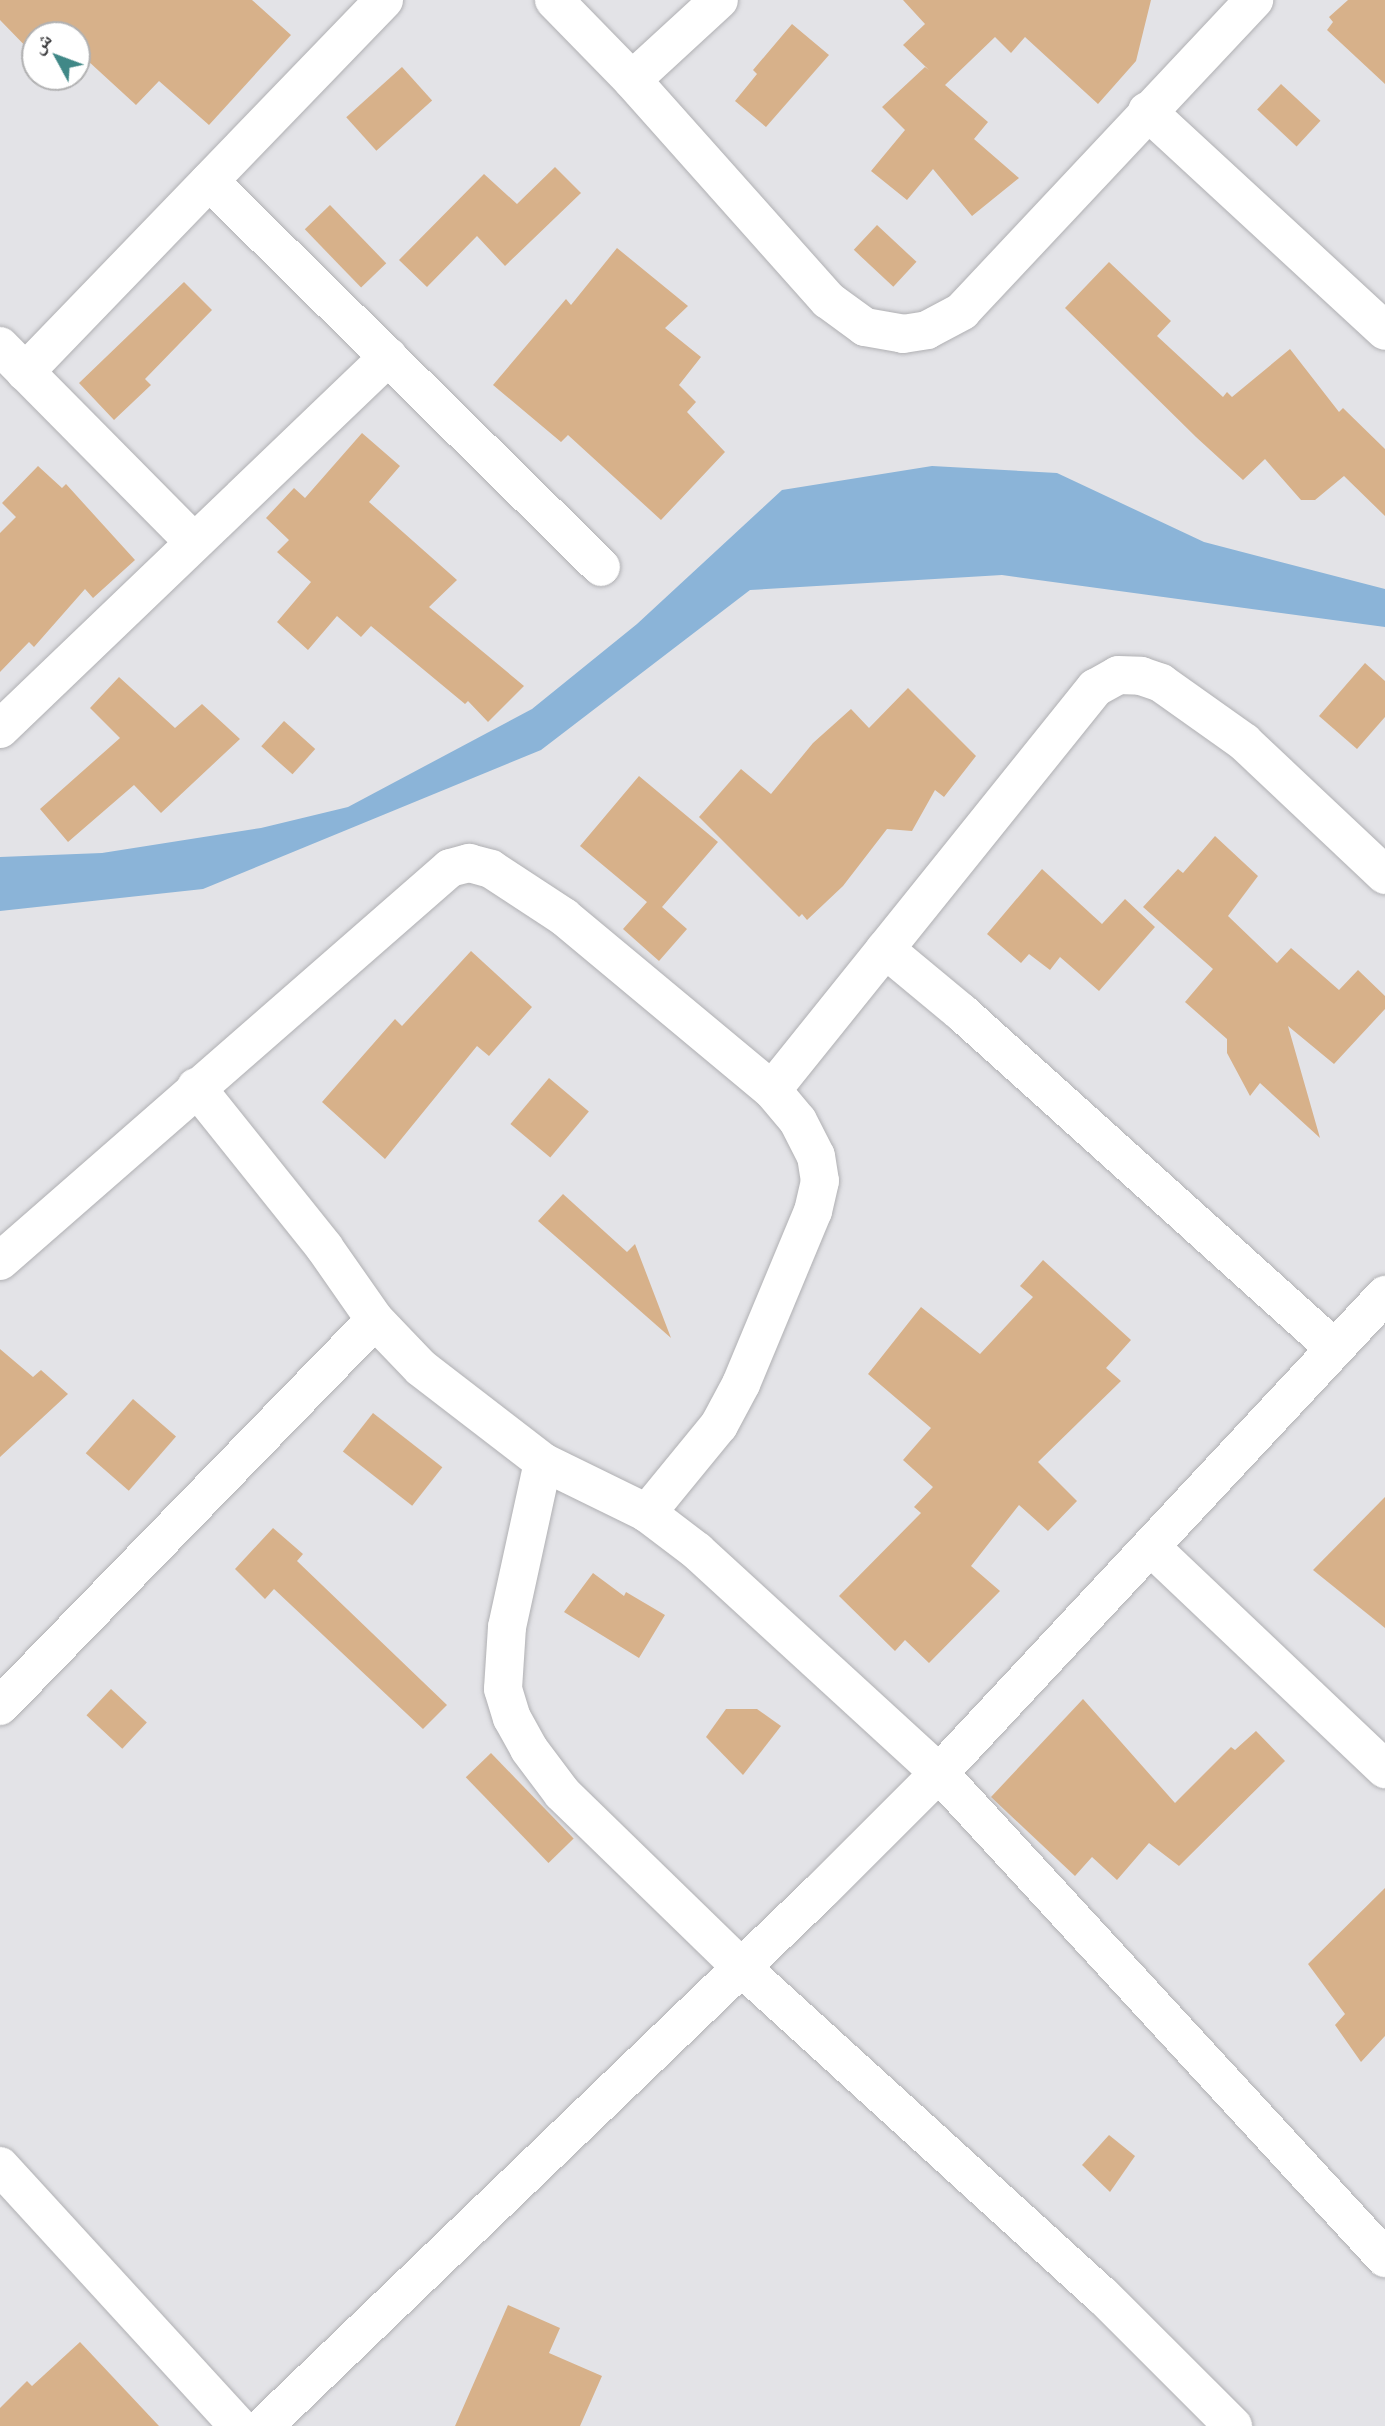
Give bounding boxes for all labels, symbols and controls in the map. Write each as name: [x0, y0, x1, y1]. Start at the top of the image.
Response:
north arrow: [21, 21, 91, 91]
text: ش: [26, 28, 57, 58]

